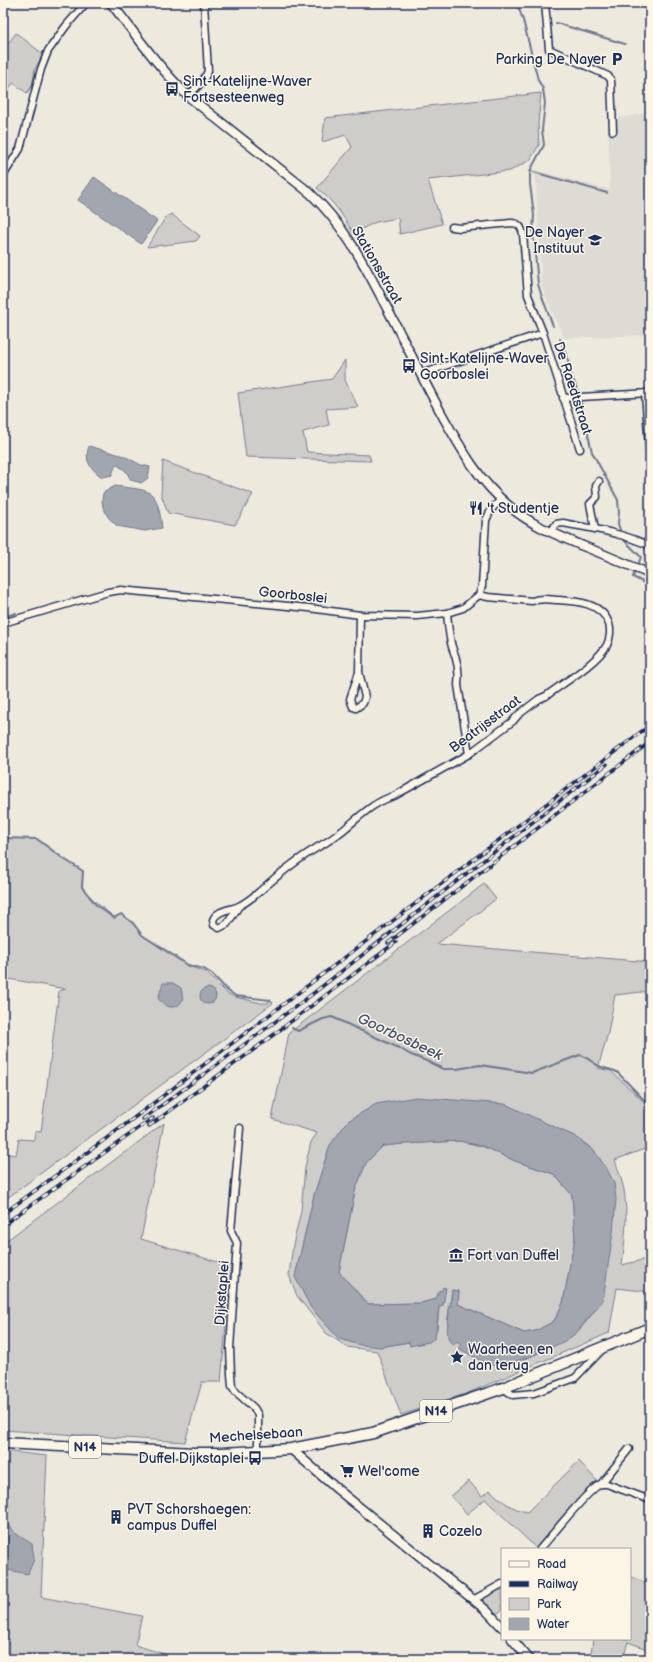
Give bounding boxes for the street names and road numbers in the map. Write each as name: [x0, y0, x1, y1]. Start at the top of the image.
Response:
street label: Stationsstraat: [348, 223, 406, 307]
street label: De Raedtstraat: [550, 339, 596, 437]
street label: Goorboslei: [258, 583, 328, 607]
street label: Beatrijsstraat: [446, 691, 525, 756]
street label: Dijkstaplei: [211, 1260, 233, 1326]
road number: N14: [420, 1400, 452, 1422]
street label: Mechelsebaan: [209, 1423, 304, 1447]
road number: N14: [69, 1436, 101, 1458]

